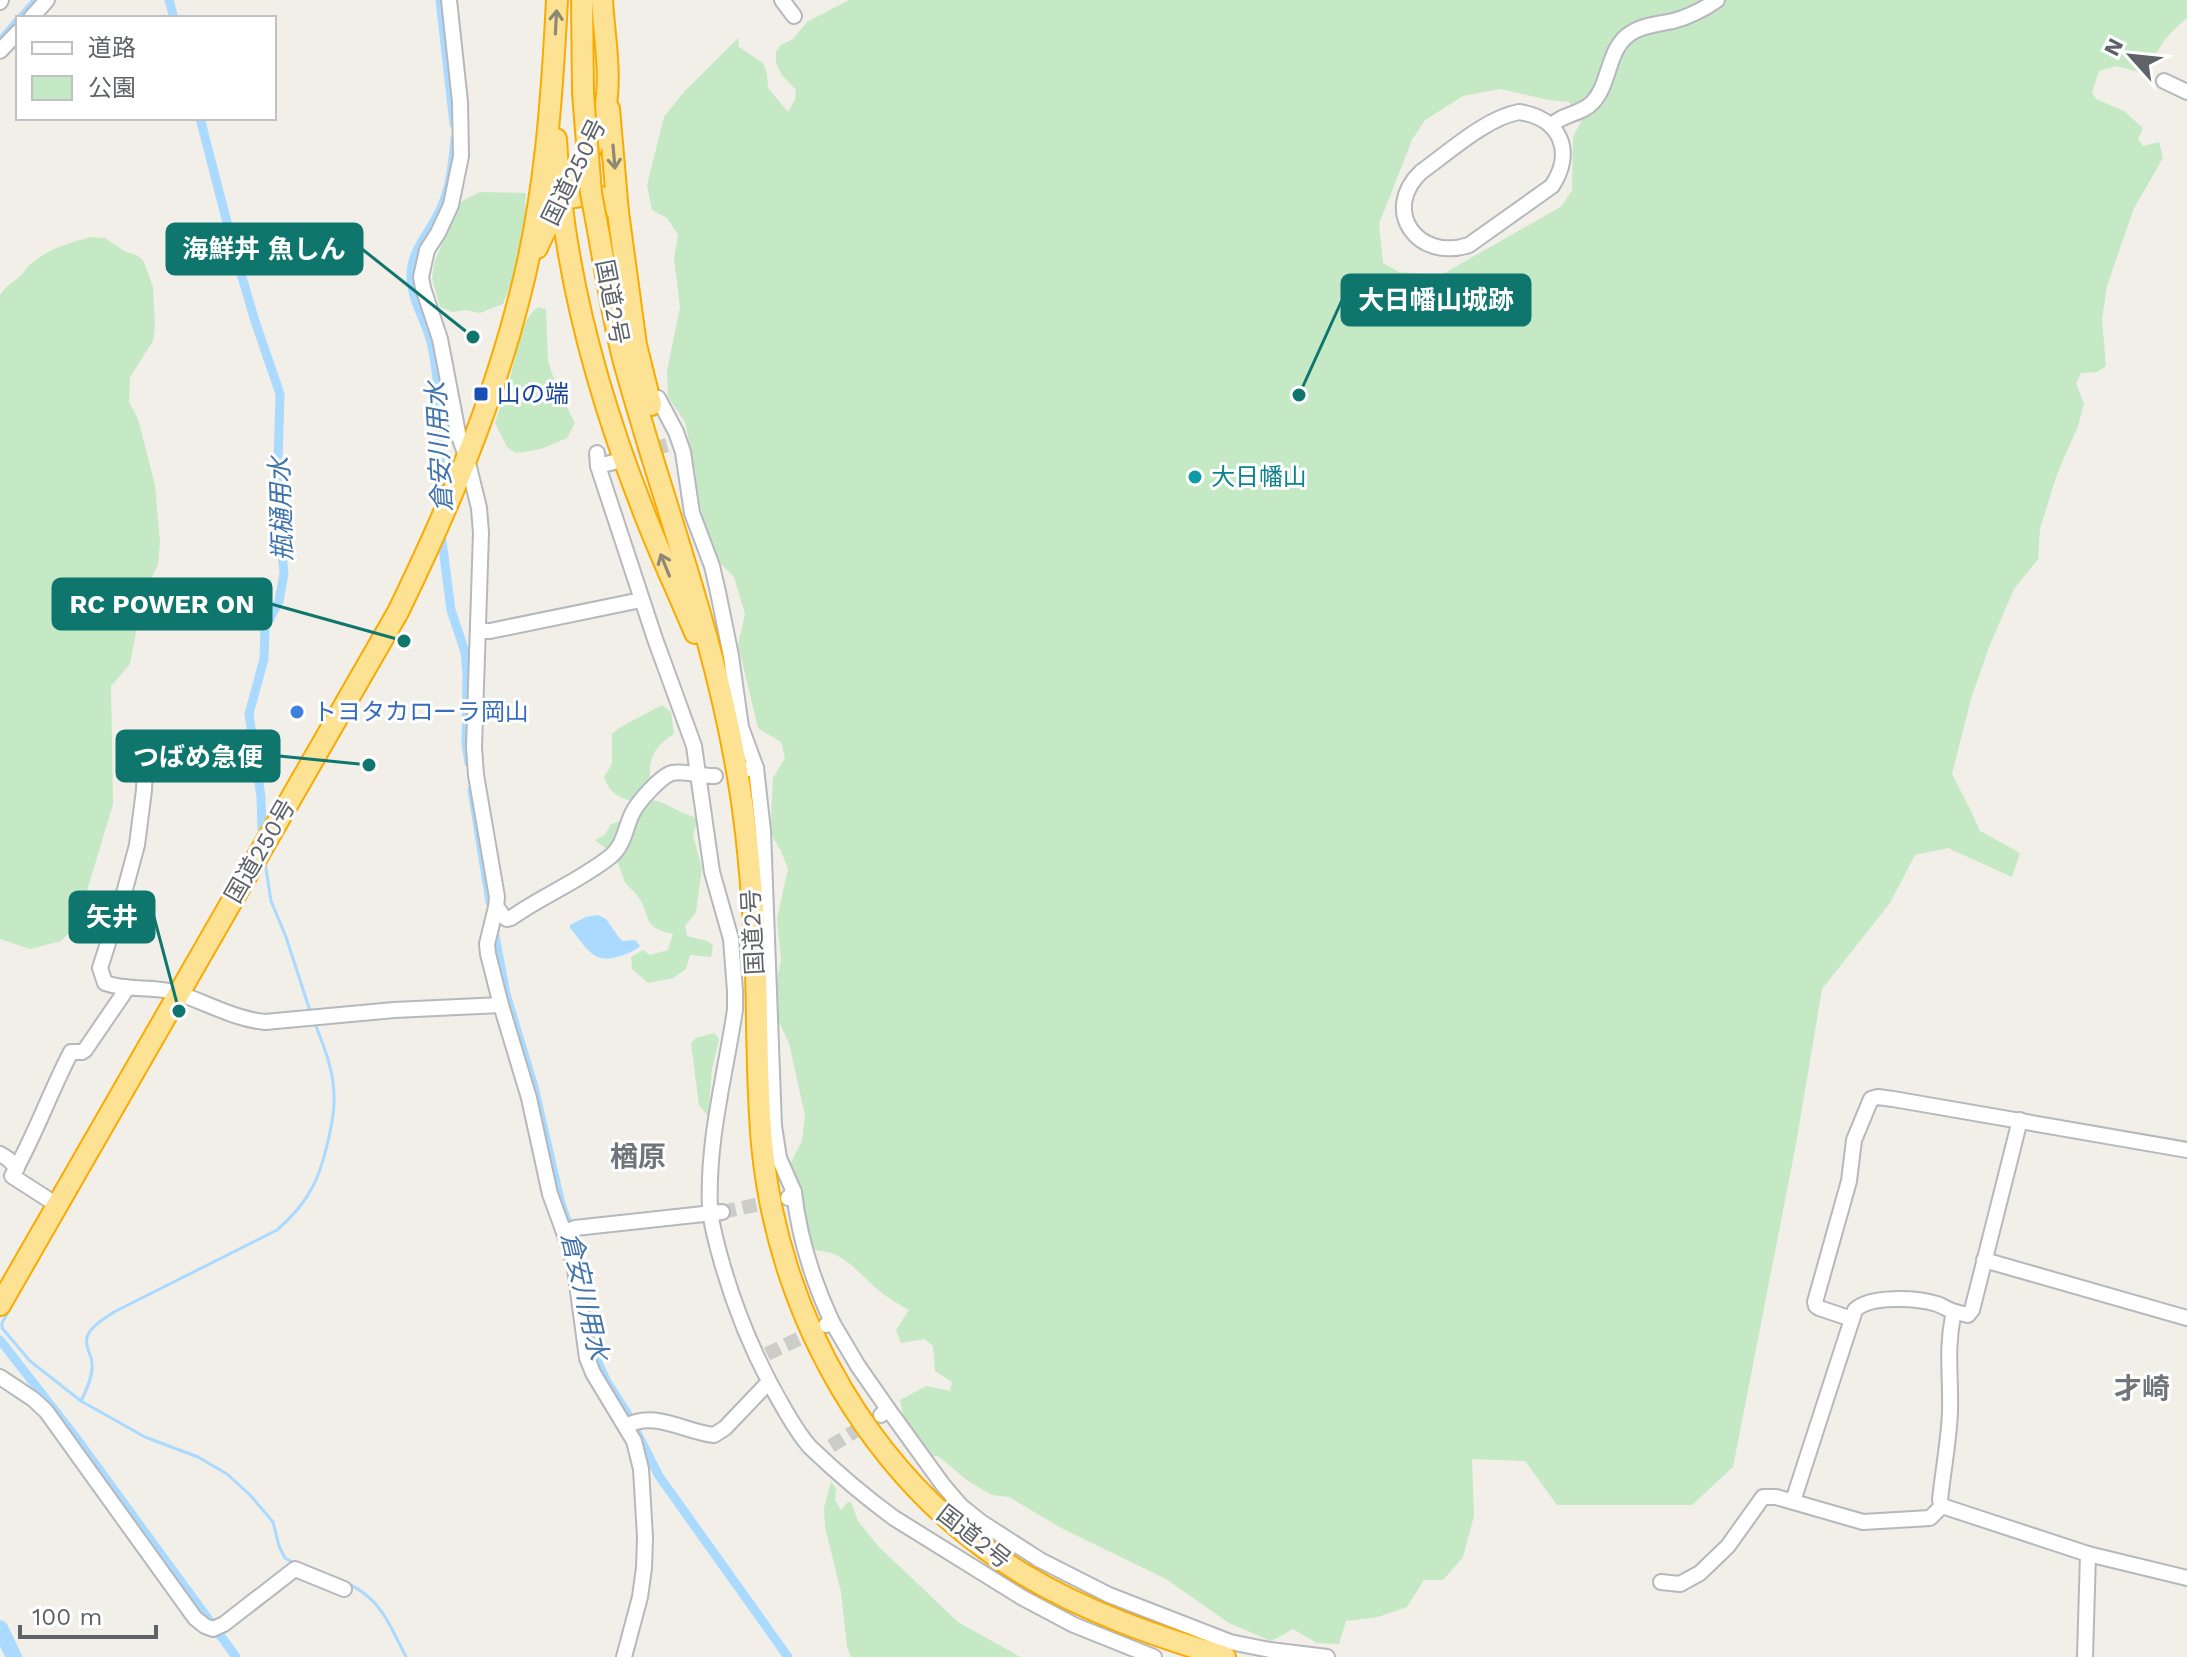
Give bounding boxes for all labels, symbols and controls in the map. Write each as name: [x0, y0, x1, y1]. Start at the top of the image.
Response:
one-way arrow: [549, 9, 564, 36]
legend: [16, 16, 276, 120]
north arrow: [2091, 16, 2171, 96]
text: 道路: [88, 34, 136, 62]
text: N: [2099, 34, 2128, 60]
text: 公園: [88, 74, 136, 102]
street label: 国道250号: [536, 114, 612, 230]
one-way arrow: [607, 143, 622, 170]
callout: 海鮮丼 魚しん: [167, 224, 362, 274]
text: 海鮮丼 魚しん: [182, 234, 346, 264]
street label: 国道2号: [590, 257, 634, 347]
callout: 大日幡山城跡: [1342, 275, 1530, 325]
text: 大日幡山城跡: [1358, 285, 1514, 315]
water label: 倉安川用水: [420, 378, 457, 513]
place label: 山の端: [497, 380, 569, 408]
marker: 山の端: [472, 385, 490, 403]
water label: 瓶樋用水: [264, 454, 298, 561]
place label: 大日幡山: [1211, 463, 1307, 491]
marker: 大日幡山: [1186, 468, 1204, 486]
one-way arrow: [657, 553, 671, 578]
callout: RC POWER ON: [53, 579, 271, 629]
text: RC POWER ON: [69, 589, 255, 619]
place label: トヨタカローラ岡山: [313, 698, 529, 726]
marker: トヨタカローラ岡山: [288, 703, 306, 721]
callout: つばめ急便: [117, 731, 279, 781]
text: つばめ急便: [133, 742, 263, 772]
street label: 国道250号: [219, 794, 301, 908]
street label: 国道2号: [737, 888, 769, 976]
callout: 矢井: [70, 892, 154, 942]
text: 矢井: [86, 902, 138, 932]
district label: 楢原: [610, 1140, 666, 1173]
water label: 倉安川用水: [556, 1229, 615, 1366]
district label: 才崎: [2114, 1372, 2170, 1405]
street label: 国道2号: [931, 1499, 1017, 1575]
scale bar: [20, 1589, 156, 1639]
text: 100 m: [32, 1603, 102, 1631]

